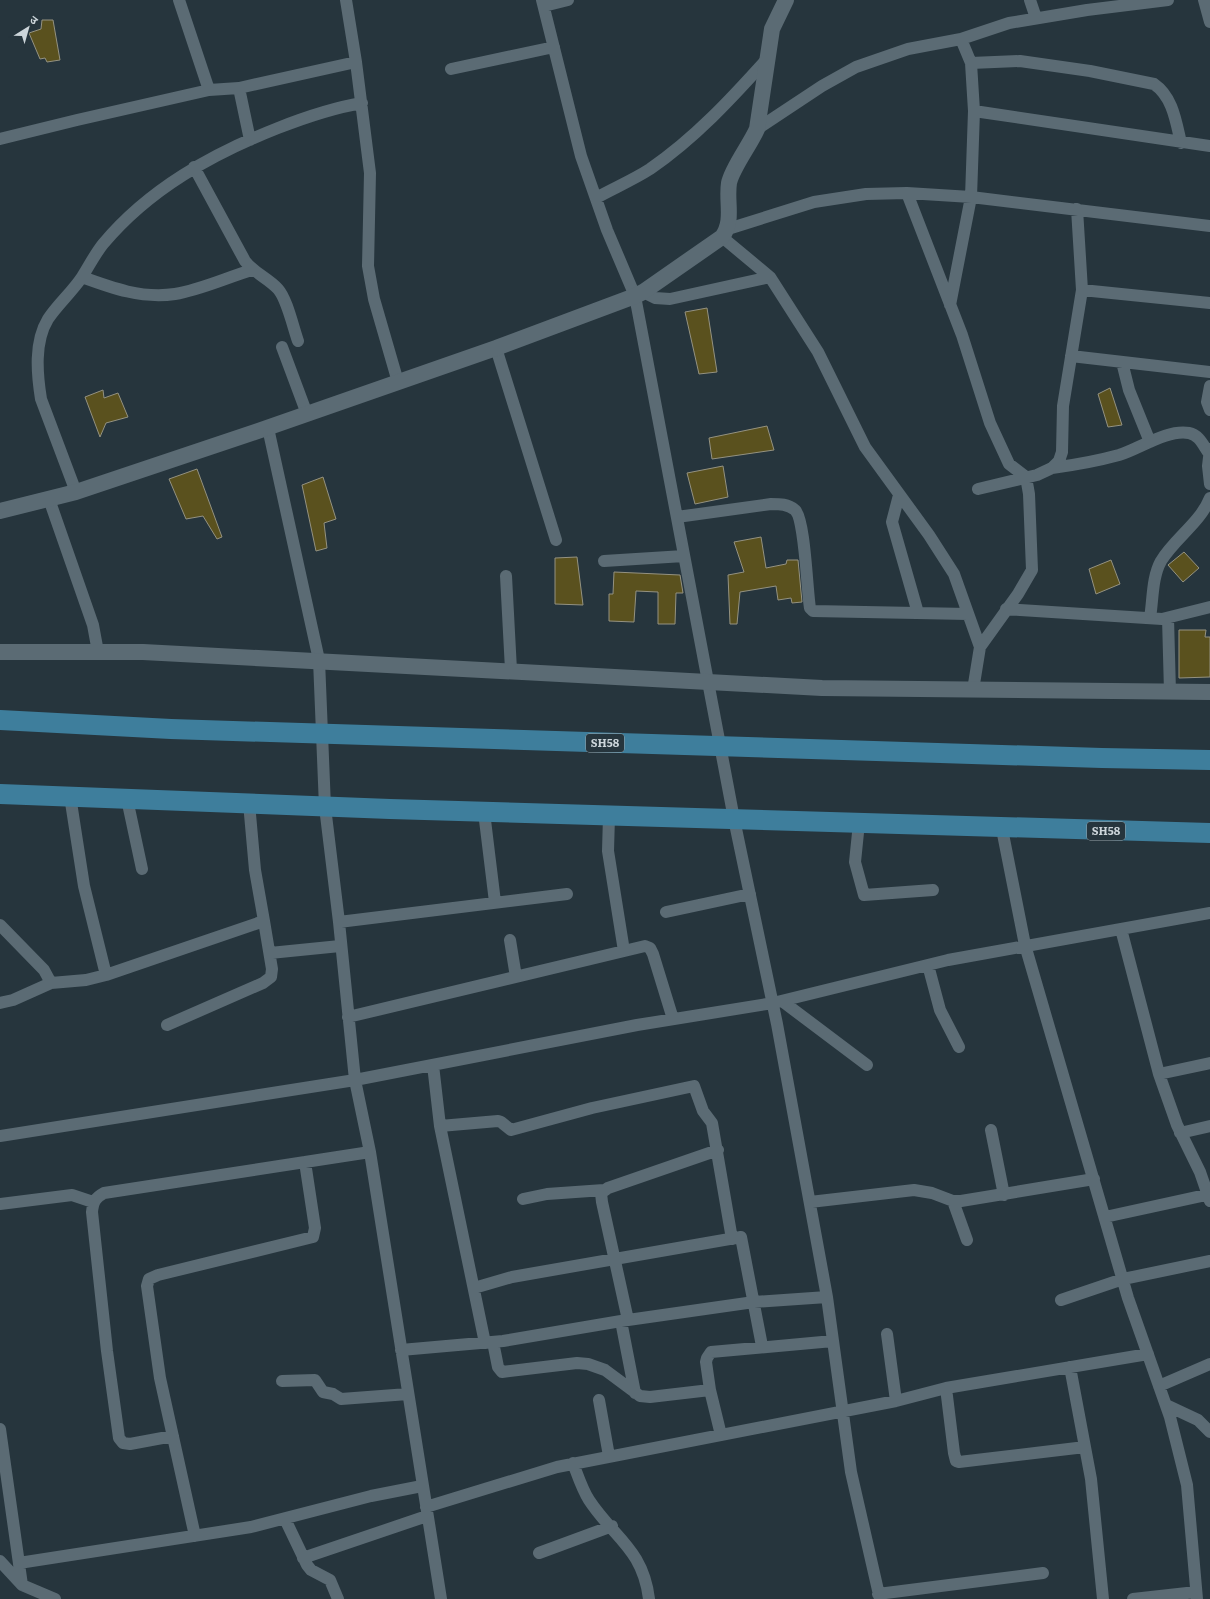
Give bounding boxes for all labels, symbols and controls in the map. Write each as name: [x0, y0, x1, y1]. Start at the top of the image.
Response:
north arrow: [8, 8, 48, 48]
text: उ: [27, 11, 42, 28]
road number: SH58: [586, 734, 624, 752]
road number: SH58: [1087, 822, 1125, 840]

